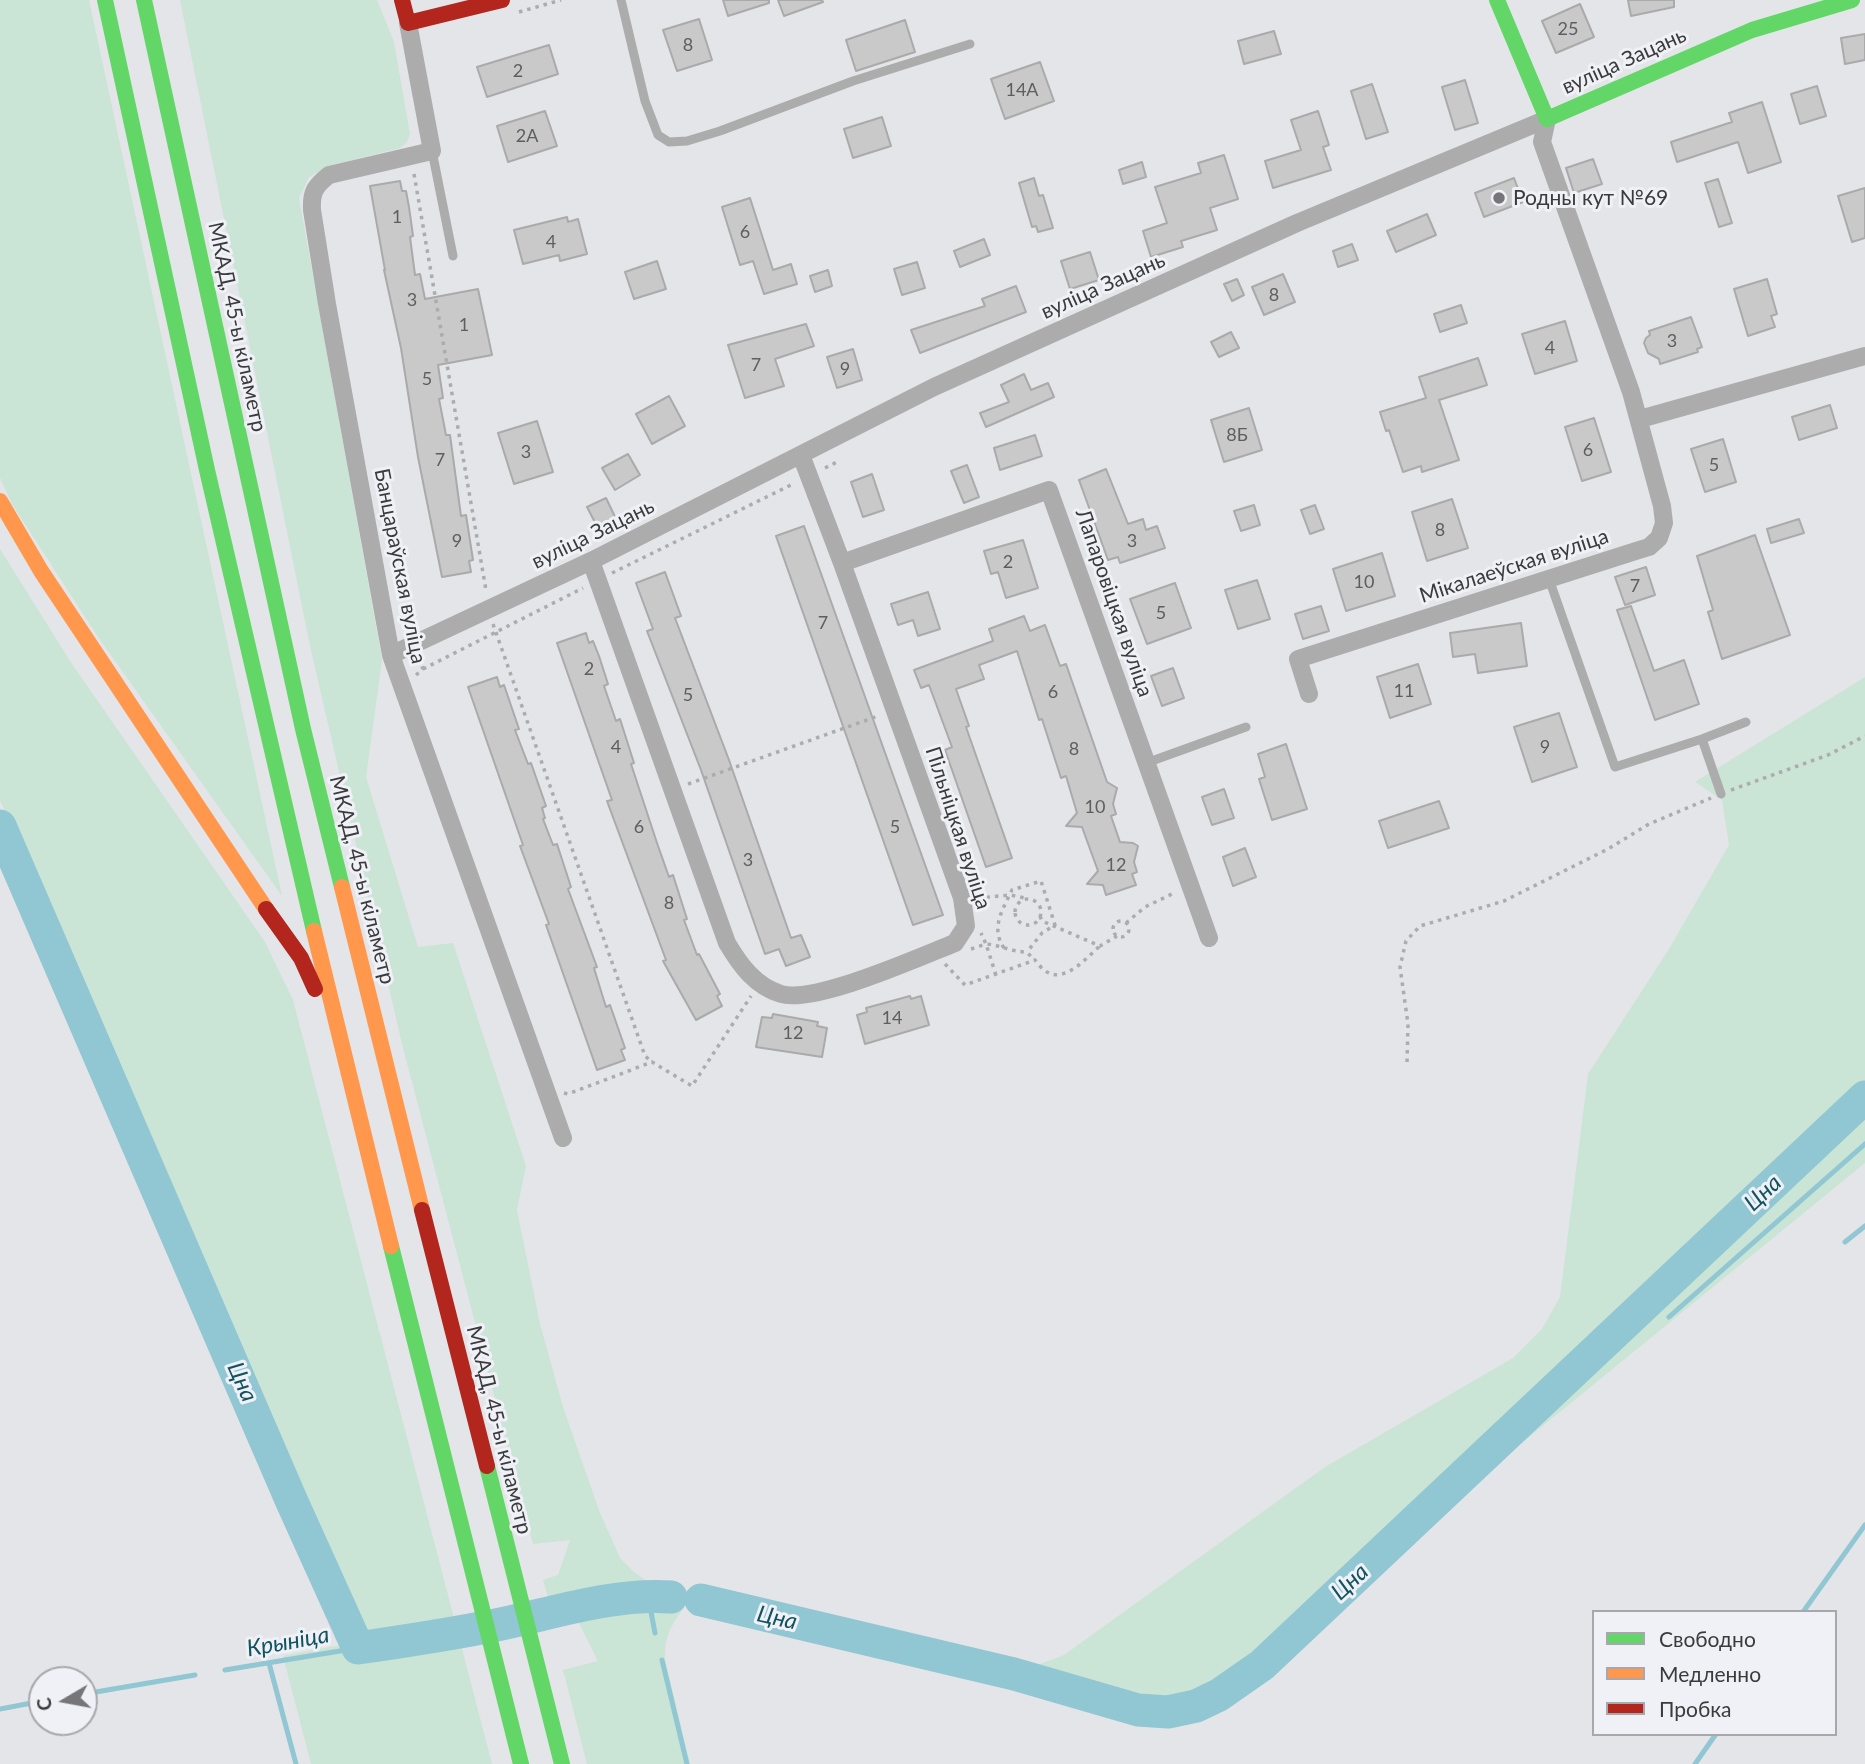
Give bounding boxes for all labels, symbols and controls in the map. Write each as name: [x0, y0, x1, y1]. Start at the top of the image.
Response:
house number: 25: [1558, 18, 1578, 40]
street label: вуліца Зацань: [1558, 22, 1690, 100]
house number: 8: [683, 34, 693, 56]
house number: 2: [513, 60, 523, 82]
house number: 14А: [1005, 79, 1039, 101]
house number: 2А: [516, 125, 538, 147]
place label: Родны кут №69: [1513, 185, 1668, 211]
marker: Родны кут №69: [1491, 190, 1507, 206]
house number: 1: [392, 206, 402, 228]
street label: МКАД, 45-ы кіламетр: [202, 220, 272, 434]
house number: 6: [740, 221, 750, 243]
house number: 4: [546, 231, 556, 253]
street label: вуліца Зацань: [1037, 247, 1169, 325]
house number: 8: [1269, 284, 1279, 306]
house number: 3: [407, 289, 417, 311]
house number: 1: [459, 314, 469, 336]
house number: 3: [1667, 330, 1677, 352]
house number: 4: [1545, 337, 1555, 359]
house number: 7: [751, 354, 761, 376]
house number: 9: [840, 358, 850, 380]
house number: 5: [422, 368, 432, 390]
house number: 8Б: [1226, 424, 1248, 446]
house number: 6: [1583, 439, 1593, 461]
house number: 3: [521, 441, 531, 463]
house number: 7: [435, 449, 445, 471]
house number: 5: [1709, 454, 1719, 476]
street label: Банцараўская вуліца: [369, 466, 431, 666]
street label: вуліца Зацань: [528, 493, 658, 575]
street label: Лапаровіцкая вуліца: [1070, 506, 1158, 700]
house number: 8: [1435, 519, 1445, 541]
street label: Мікалаеўская вуліца: [1416, 524, 1612, 608]
house number: 9: [452, 530, 462, 552]
house number: 3: [1127, 530, 1137, 552]
house number: 2: [1003, 551, 1013, 573]
house number: 10: [1354, 571, 1374, 593]
house number: 7: [1630, 575, 1640, 597]
house number: 5: [1156, 602, 1166, 624]
house number: 7: [818, 612, 828, 634]
house number: 2: [584, 658, 594, 680]
house number: 11: [1394, 680, 1414, 702]
house number: 6: [1048, 681, 1058, 703]
house number: 5: [683, 684, 693, 706]
house number: 4: [611, 736, 621, 758]
house number: 9: [1540, 736, 1550, 758]
house number: 8: [1069, 738, 1079, 760]
street label: Пільніцкая вуліца: [920, 743, 996, 913]
street label: МКАД, 45-ы кіламетр: [324, 773, 400, 987]
house number: 10: [1085, 796, 1105, 818]
house number: 6: [634, 816, 644, 838]
house number: 5: [890, 816, 900, 838]
house number: 3: [743, 849, 753, 871]
house number: 12: [1106, 854, 1126, 876]
house number: 8: [664, 892, 674, 914]
house number: 14: [882, 1007, 902, 1029]
house number: 12: [783, 1022, 803, 1044]
water label: Цна: [1739, 1169, 1787, 1217]
street label: МКАД, 45-ы кіламетр: [461, 1323, 537, 1537]
water label: Цна: [221, 1358, 263, 1406]
water label: Цна: [1326, 1558, 1374, 1606]
water label: Цна: [754, 1600, 800, 1636]
legend: [1592, 1610, 1837, 1736]
water label: Крыніца: [245, 1621, 331, 1663]
text: Свободно: [1659, 1626, 1756, 1651]
text: Медленно: [1659, 1661, 1761, 1686]
north arrow: [28, 1666, 98, 1736]
text: С: [31, 1696, 56, 1713]
text: Пробка: [1659, 1696, 1732, 1721]

